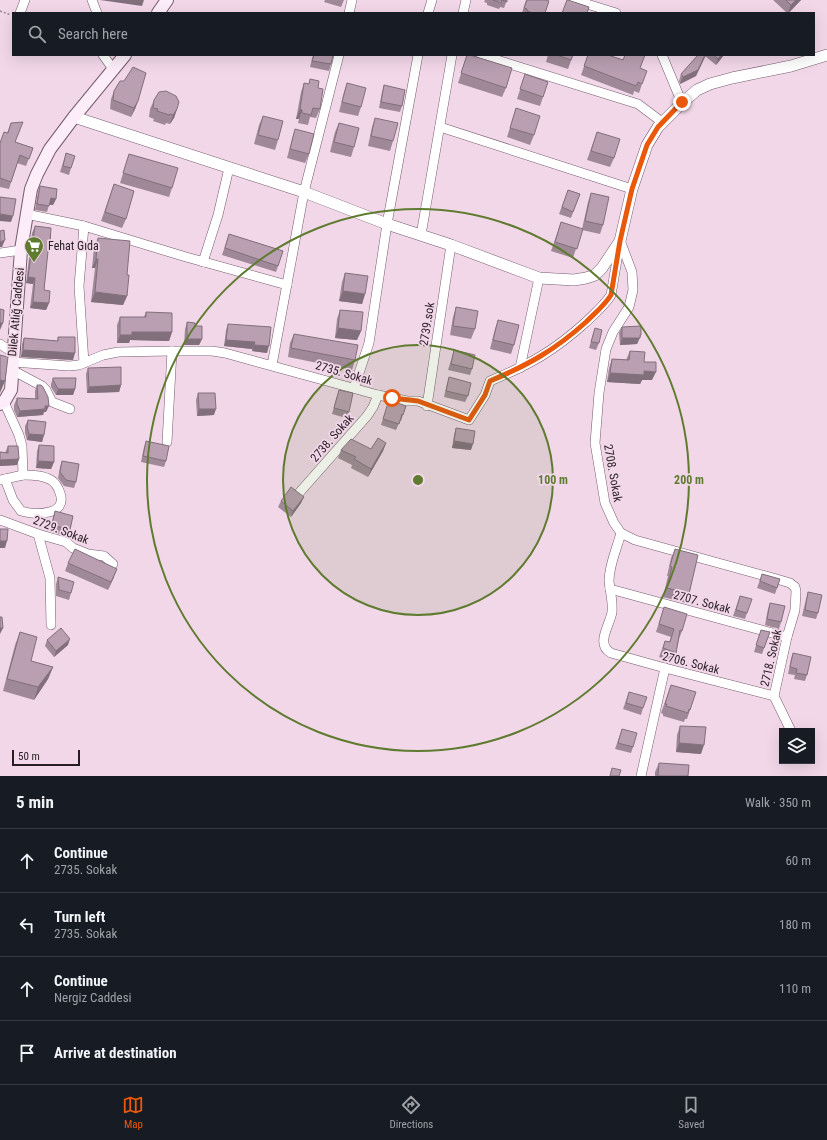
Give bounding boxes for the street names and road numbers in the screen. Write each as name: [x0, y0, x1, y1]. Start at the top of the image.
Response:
street label: Dilek Atlığ Caddesi: [5, 267, 27, 357]
street label: 2739.sok: [417, 301, 437, 347]
street label: 2735. Sokak: [314, 358, 375, 388]
street label: 2738. Sokak: [308, 411, 357, 465]
street label: 2708. Sokak: [601, 443, 625, 504]
street label: 2729. Sokak: [31, 513, 91, 547]
street label: 2707. Sokak: [672, 588, 733, 616]
street label: 2718. Sokak: [758, 627, 785, 688]
street label: 2706. Sokak: [661, 649, 722, 677]

